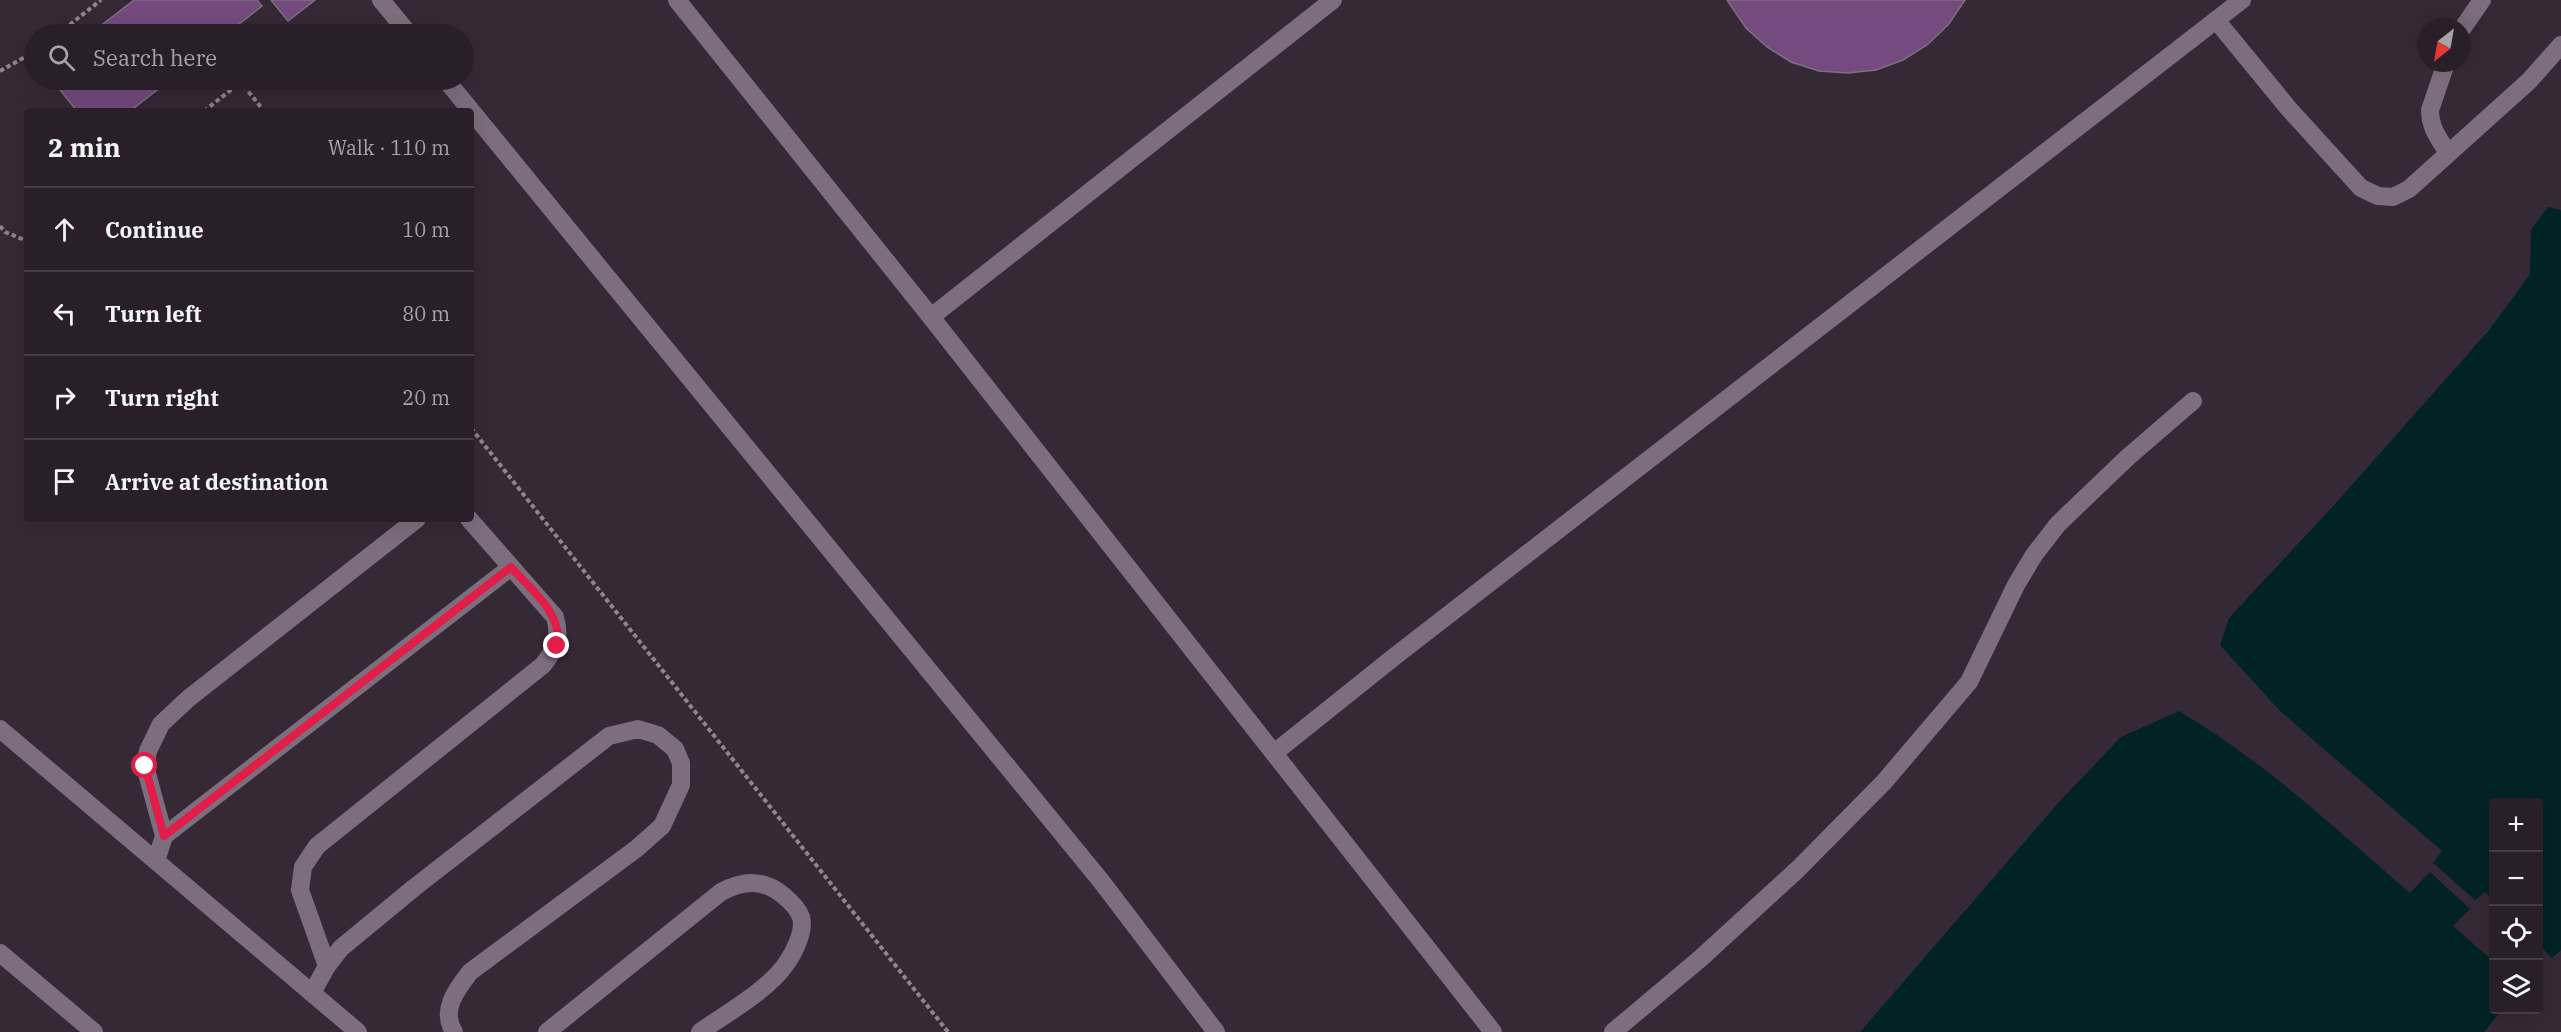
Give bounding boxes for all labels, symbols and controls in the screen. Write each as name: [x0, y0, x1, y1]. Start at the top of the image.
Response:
north arrow: [2417, 18, 2471, 72]
search box: [24, 24, 474, 90]
icon: search: [45, 41, 78, 74]
text: Search here: [93, 43, 217, 72]
text: 2 min: [48, 130, 121, 164]
text: Walk · 110 m: [328, 134, 450, 161]
icon: ahead: [48, 213, 81, 246]
text: Continue: [105, 215, 204, 244]
text: 10 m: [402, 216, 450, 243]
icon: left: [48, 297, 81, 330]
text: Turn left: [105, 299, 201, 328]
text: 80 m: [402, 300, 450, 327]
icon: right: [48, 381, 81, 414]
text: Turn right: [105, 383, 219, 412]
text: 20 m: [402, 384, 450, 411]
icon: arrive: [48, 465, 81, 498]
text: Arrive at destination: [105, 467, 328, 496]
route end: [543, 632, 569, 658]
route start: [131, 752, 157, 778]
map controls: [2489, 798, 2543, 1014]
button: +: [2489, 798, 2543, 852]
button: −: [2489, 852, 2543, 906]
button: locate: [2489, 906, 2543, 960]
button: layers: [2489, 960, 2543, 1014]

